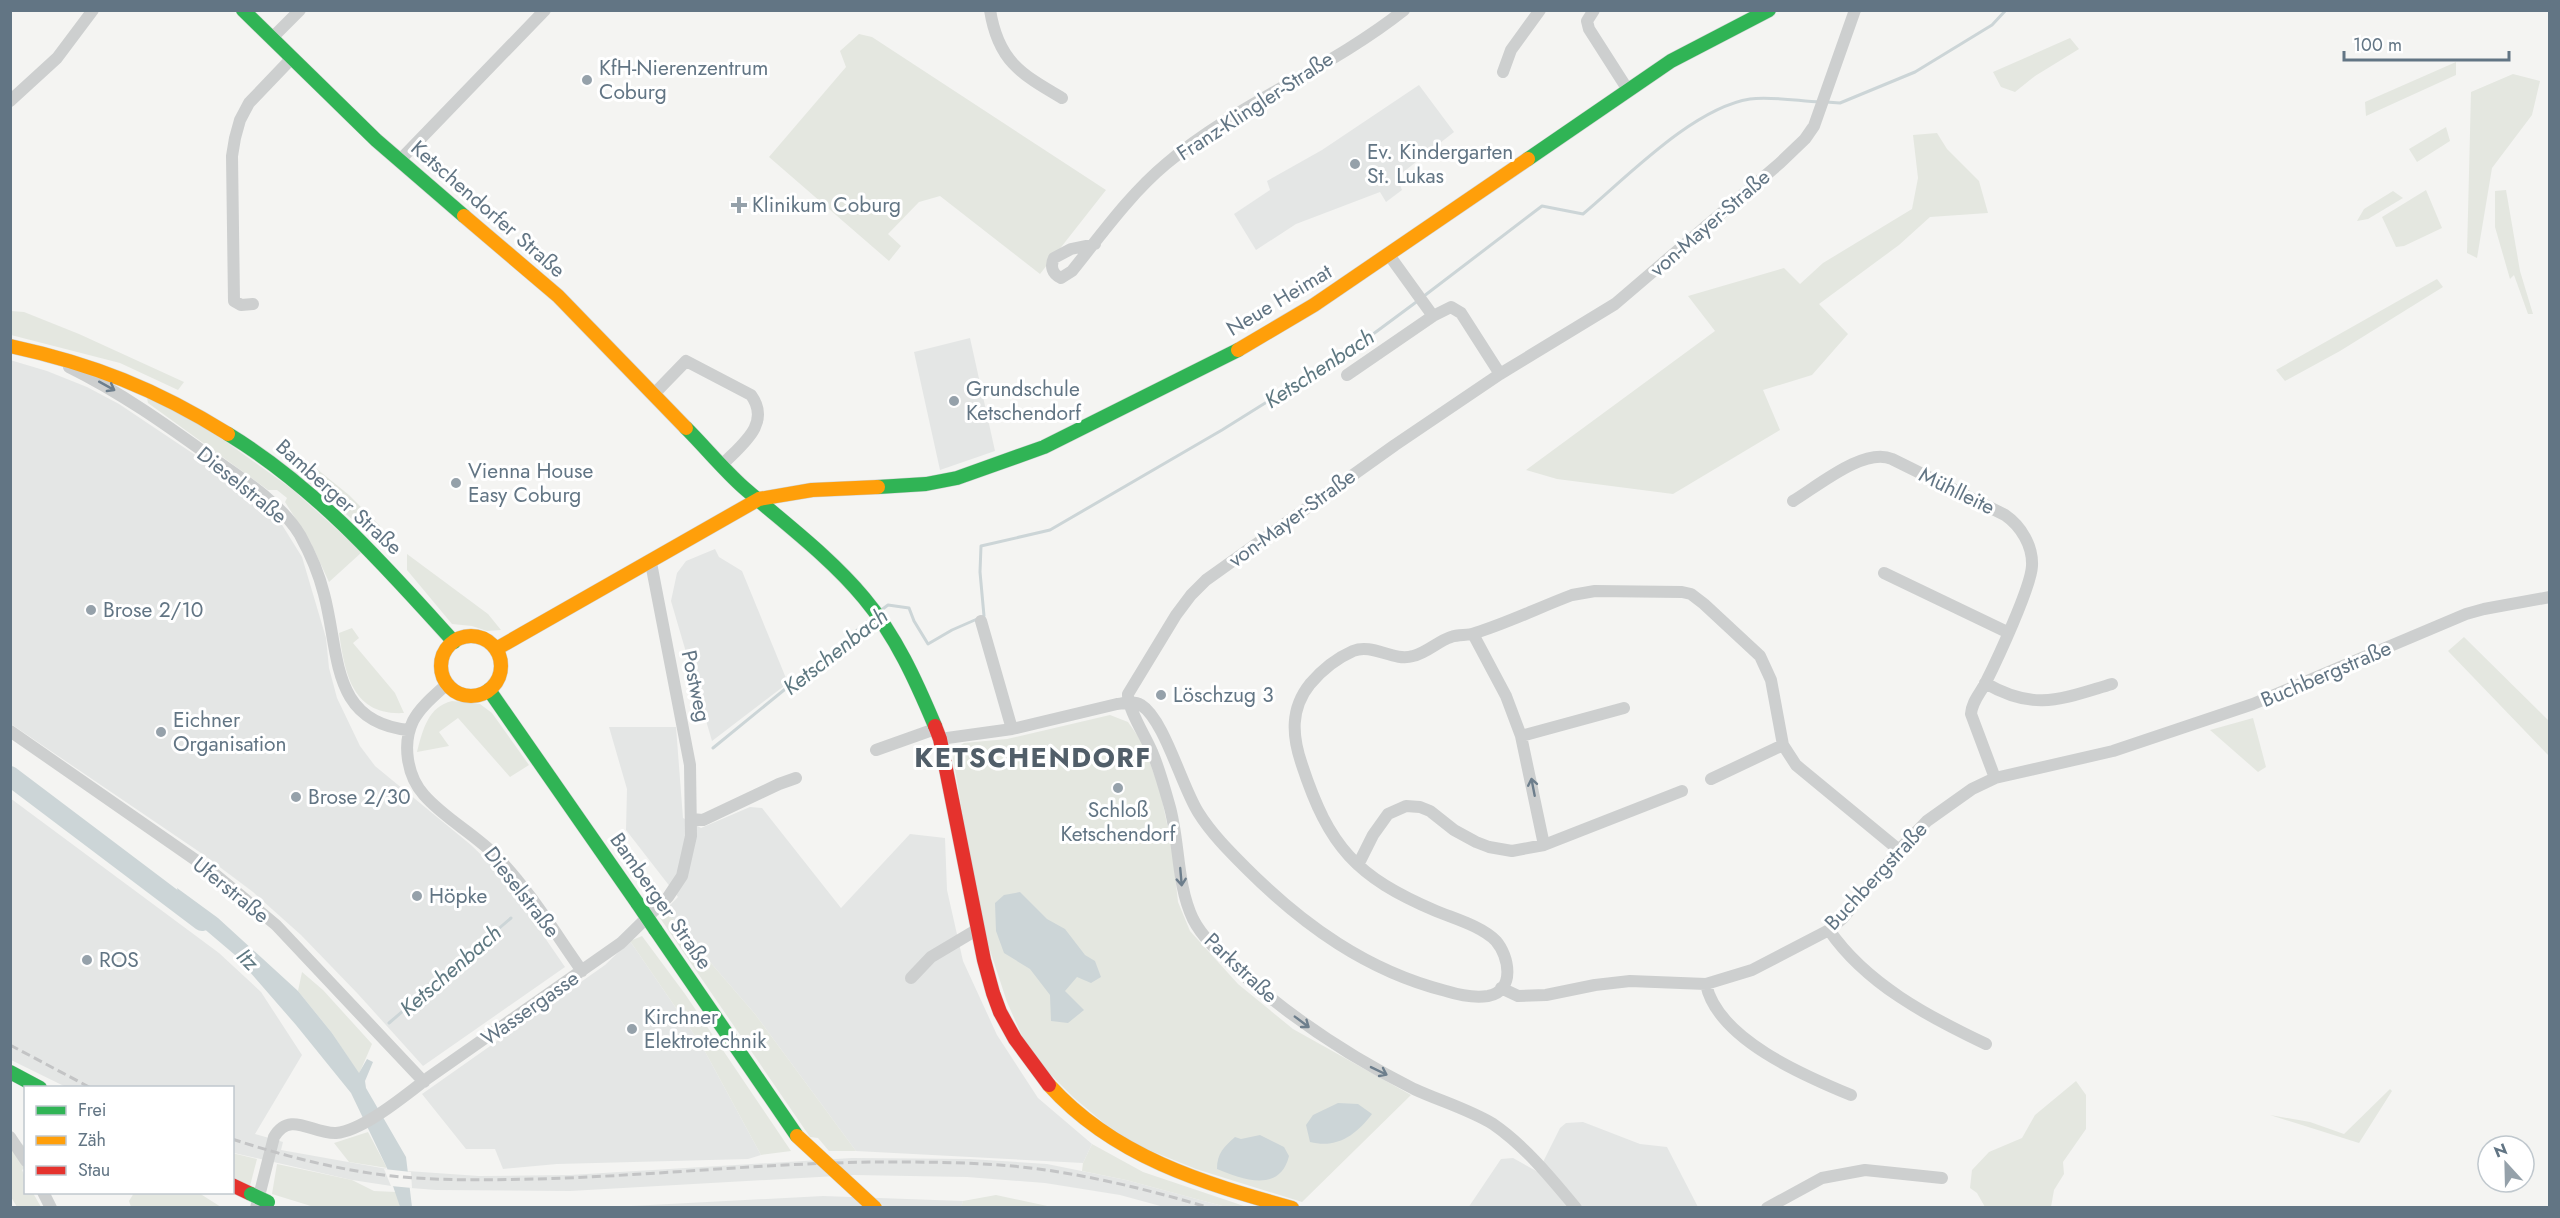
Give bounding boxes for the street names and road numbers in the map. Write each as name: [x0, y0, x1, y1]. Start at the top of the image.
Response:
street label: Franz-Klingler-Straße: [1171, 44, 1339, 168]
street label: Ketschendorfer Straße: [404, 133, 572, 285]
street label: von-Mayer-Straße: [1643, 162, 1777, 284]
street label: Neue Heimat: [1221, 257, 1337, 343]
street label: Bamberger Straße: [269, 432, 409, 562]
street label: Dieselstraße: [191, 439, 294, 531]
street label: Mühlleite: [1914, 460, 2000, 522]
street label: von-Mayer-Straße: [1222, 461, 1362, 574]
street label: Buchbergstraße: [2256, 633, 2396, 715]
street label: Postweg: [674, 647, 718, 725]
street label: Buchbergstraße: [1818, 815, 1934, 937]
street label: Bamberger Straße: [603, 827, 719, 976]
street label: Dieselstraße: [477, 840, 567, 944]
street label: Uferstraße: [186, 850, 276, 930]
street label: Parkstraße: [1198, 926, 1285, 1010]
street label: Wassergasse: [475, 963, 585, 1053]

